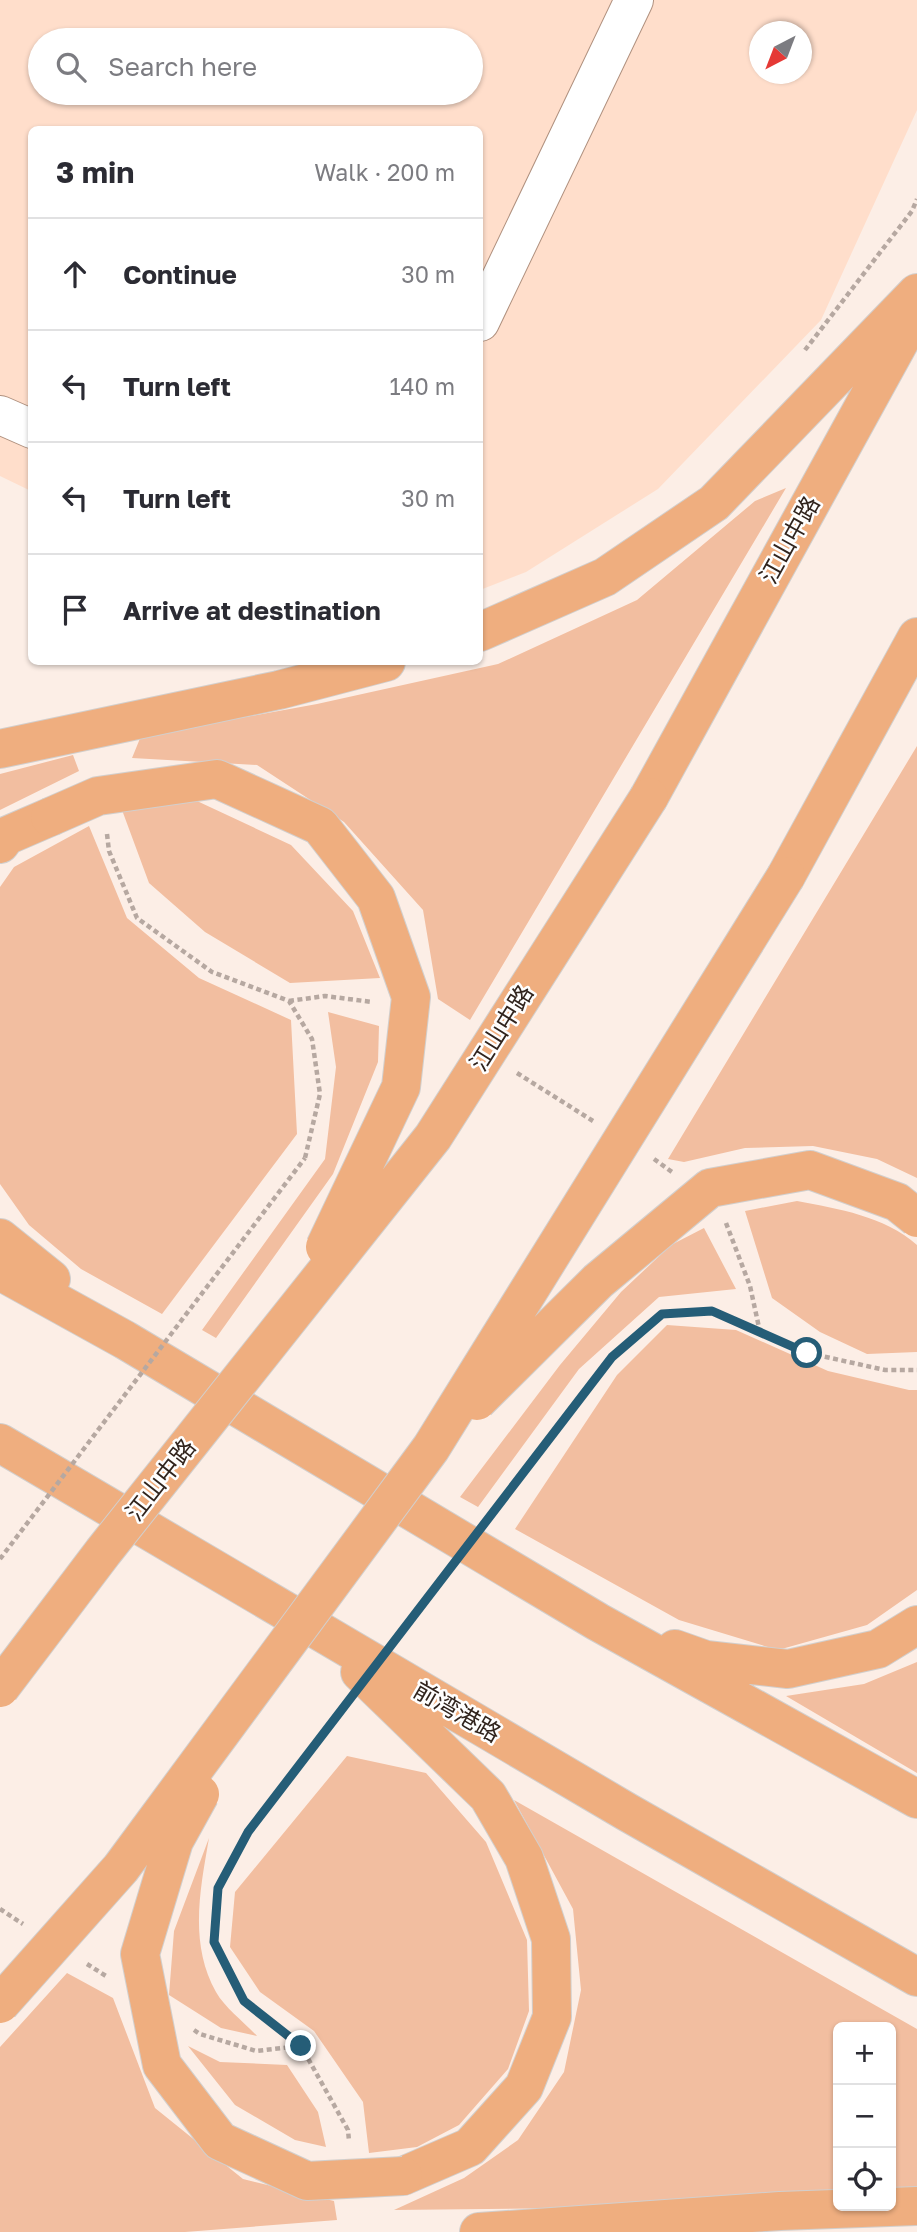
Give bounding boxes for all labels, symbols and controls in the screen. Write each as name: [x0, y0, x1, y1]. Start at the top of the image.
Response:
north arrow: [749, 21, 812, 84]
search box: [28, 28, 483, 105]
icon: search: [52, 48, 90, 86]
text: Search here: [108, 51, 257, 82]
text: 3 min: [56, 154, 134, 190]
text: Walk · 200 m: [314, 158, 455, 186]
icon: ahead: [56, 255, 94, 293]
text: Continue: [123, 259, 237, 290]
text: 30 m: [401, 260, 455, 288]
icon: left: [56, 367, 94, 405]
text: Turn left: [123, 371, 231, 402]
text: 140 m: [389, 372, 455, 400]
icon: left: [56, 479, 94, 517]
text: Turn left: [123, 483, 231, 514]
text: 30 m: [401, 484, 455, 512]
street label: 江山中路: [753, 490, 825, 588]
icon: arrive: [56, 591, 94, 629]
text: Arrive at destination: [123, 595, 381, 626]
street label: 江山中路: [463, 979, 538, 1076]
route start: [791, 1337, 822, 1368]
street label: 江山中路: [119, 1432, 201, 1526]
street label: 前湾港路: [409, 1674, 507, 1747]
map controls: [833, 2022, 896, 2211]
button: +: [833, 2022, 896, 2085]
route end: [285, 2030, 316, 2061]
button: −: [833, 2085, 896, 2148]
button: locate: [833, 2148, 896, 2211]

